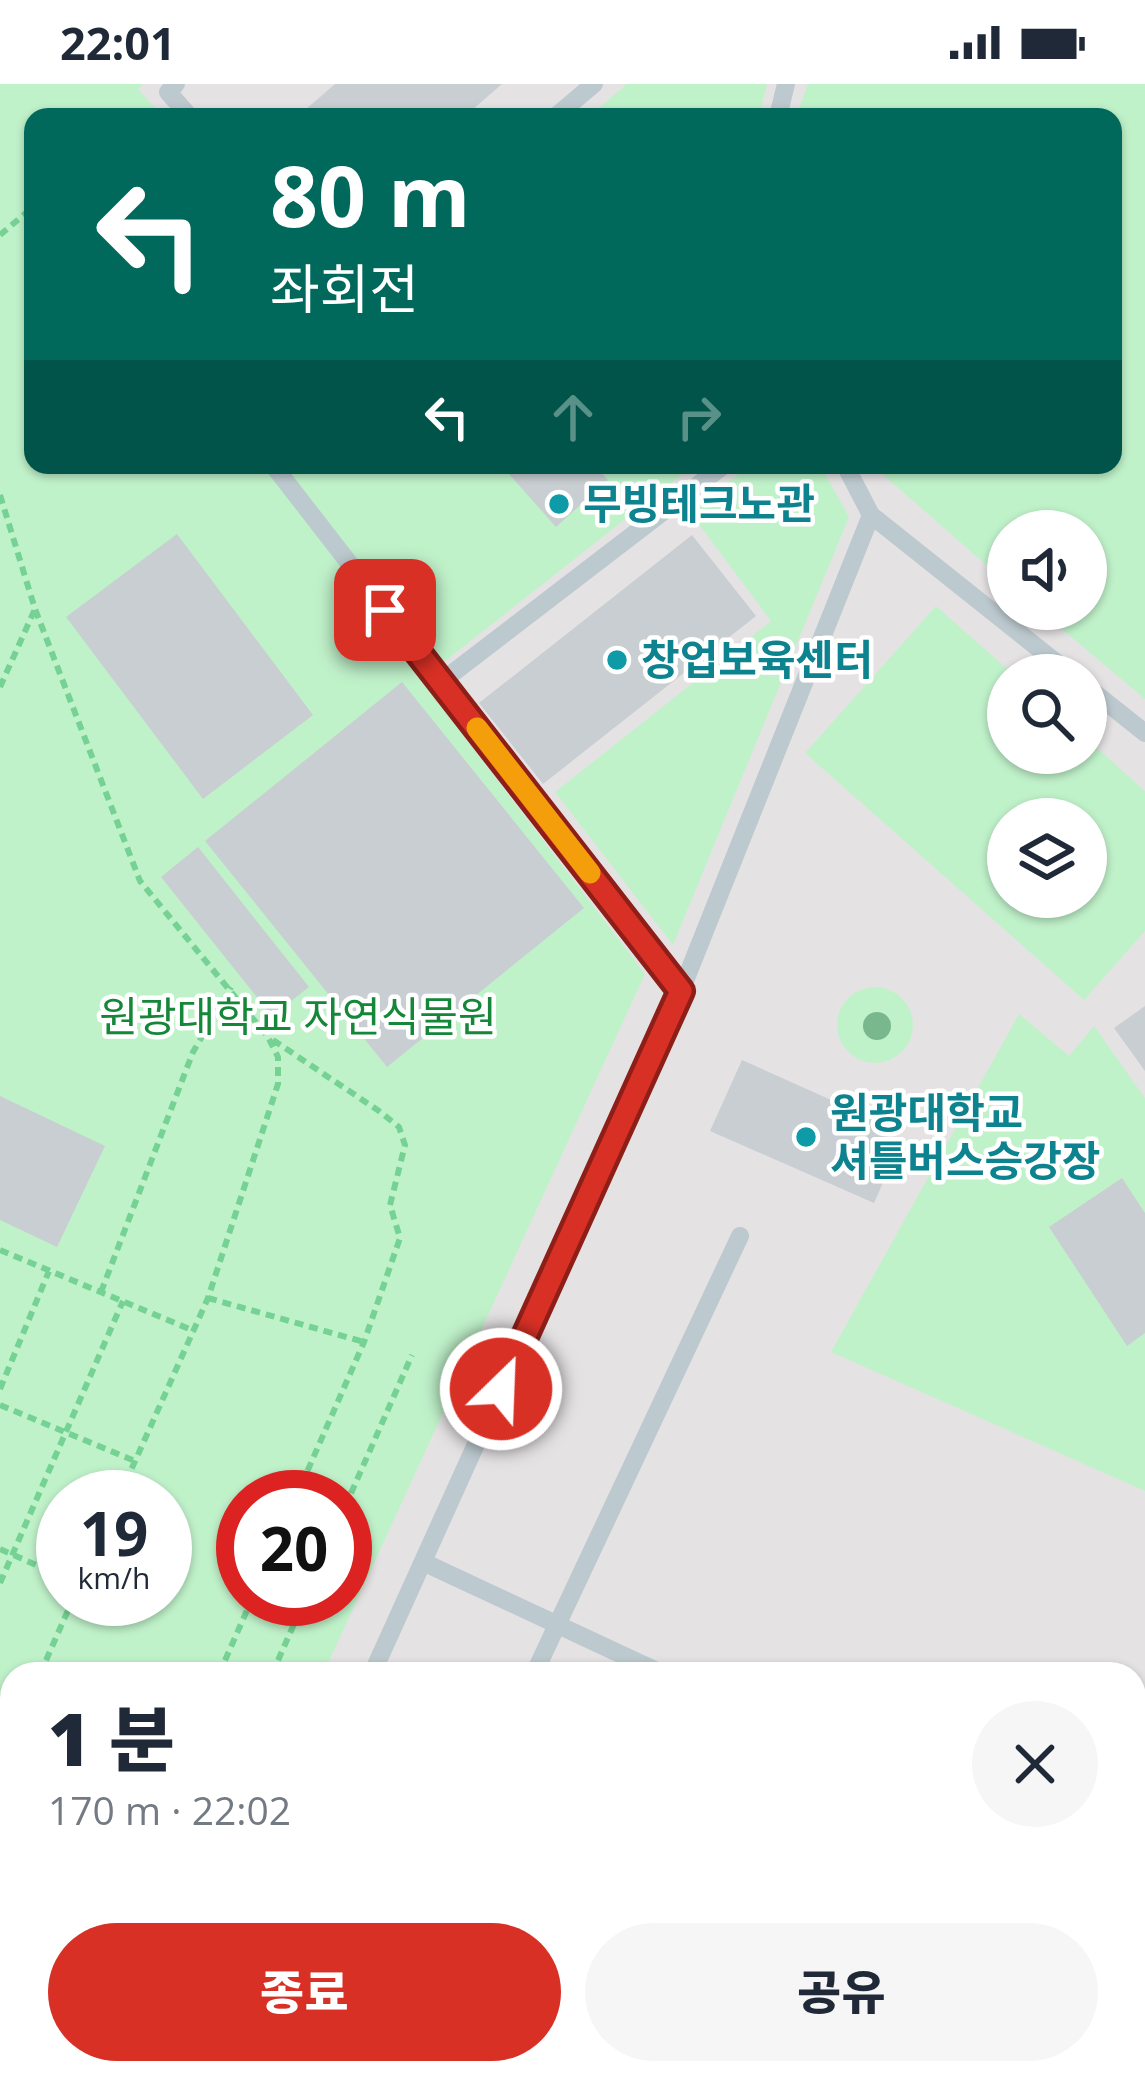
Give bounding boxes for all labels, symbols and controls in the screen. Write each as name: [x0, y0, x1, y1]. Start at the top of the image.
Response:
text: 22:01: [60, 12, 176, 73]
text: 80 m: [270, 137, 470, 252]
icon: left: [72, 156, 228, 312]
text: 좌회전: [270, 251, 419, 325]
icon: left: [414, 384, 480, 450]
icon: ahead: [540, 384, 606, 450]
icon: right: [666, 384, 732, 450]
place label: 무빙테크노관: [583, 474, 815, 531]
marker: 무빙테크노관: [546, 491, 572, 517]
map controls: [987, 510, 1107, 918]
button: sound: [987, 510, 1107, 630]
pin: [334, 559, 436, 661]
icon: arrive: [352, 577, 418, 643]
place label: 창업보육센터: [641, 630, 873, 687]
marker: 창업보육센터: [604, 647, 630, 673]
button: search: [987, 654, 1107, 774]
button: layers: [987, 798, 1107, 918]
park label: 원광대학교 자연식물원: [99, 987, 497, 1044]
place label: 원광대학교 셔틀버스승강장: [830, 1083, 1100, 1188]
marker: 원광대학교 셔틀버스승강장: [793, 1124, 819, 1150]
position arrow: [438, 1326, 564, 1452]
speed limit sign: 20: [216, 1470, 372, 1626]
text: 19: [80, 1492, 148, 1574]
text: km/h: [78, 1557, 150, 1598]
text: 1 분: [48, 1689, 175, 1787]
button: close: [972, 1701, 1098, 1827]
text: 170 m · 22:02: [48, 1783, 291, 1836]
button: 종료: [48, 1923, 561, 2061]
button: 공유: [585, 1923, 1098, 2061]

